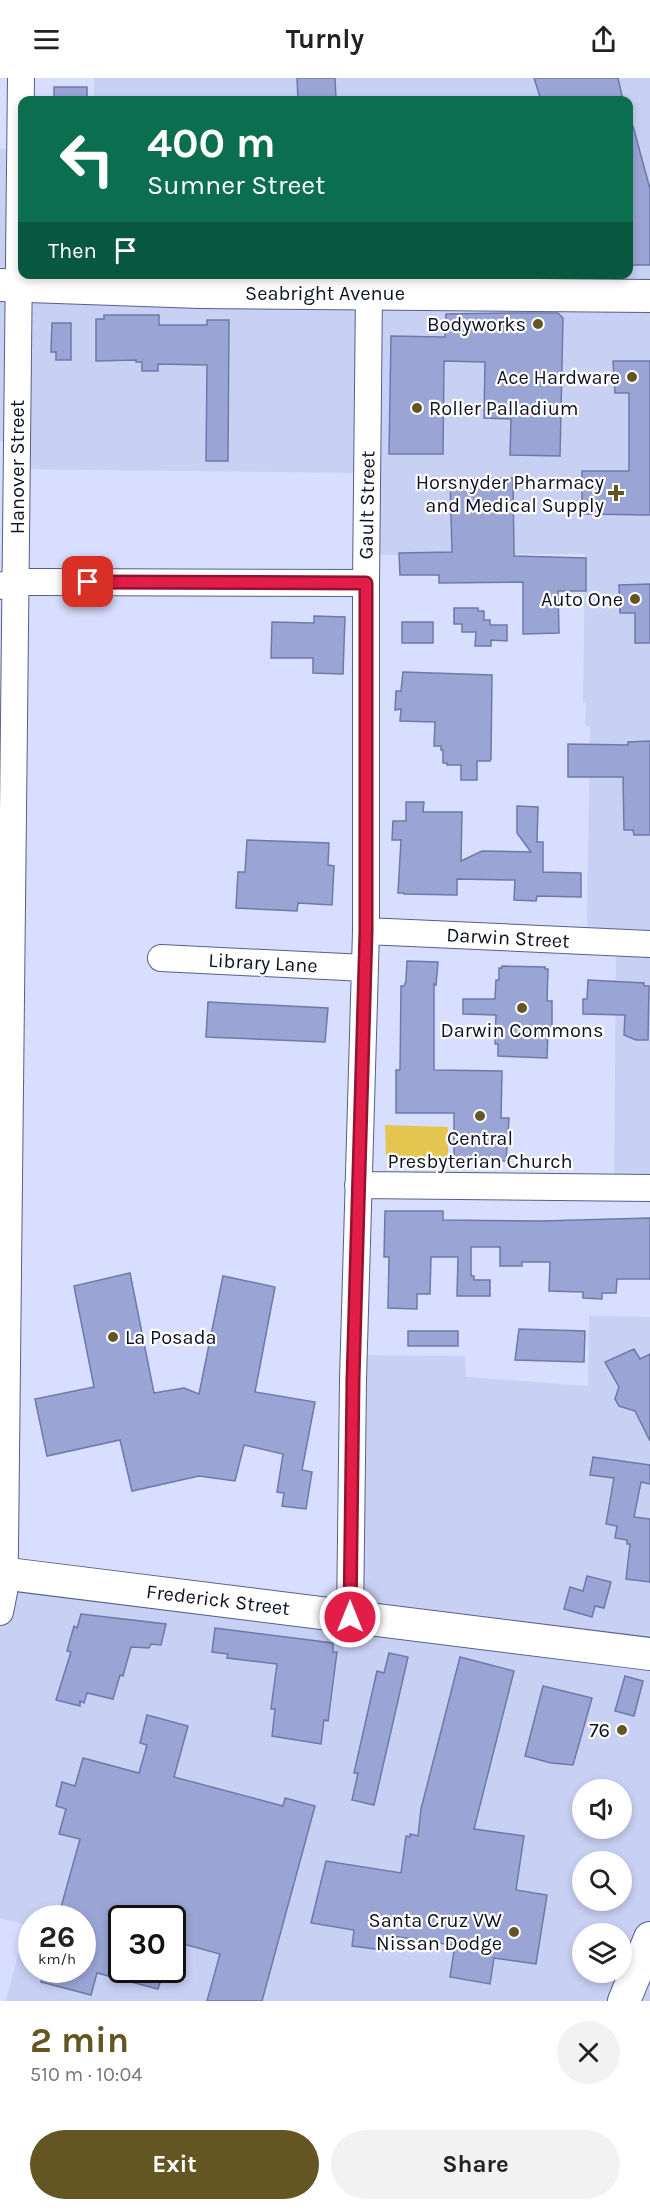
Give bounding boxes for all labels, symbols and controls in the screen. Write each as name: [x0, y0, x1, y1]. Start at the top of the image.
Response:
icon: menu: [30, 23, 63, 56]
text: Turnly: [286, 23, 364, 55]
icon: share: [587, 23, 620, 56]
text: 400 m: [147, 118, 276, 168]
icon: left: [48, 120, 126, 198]
text: Sumner Street: [147, 169, 325, 201]
icon: arrive: [109, 234, 142, 267]
text: Then: [48, 238, 97, 264]
street label: Seabright Avenue: [245, 282, 405, 305]
place label: Bodyworks: [427, 313, 526, 336]
marker: Bodyworks: [531, 317, 545, 331]
place label: Ace Hardware: [497, 366, 620, 389]
marker: Ace Hardware: [625, 370, 639, 384]
place label: Roller Palladium: [429, 397, 579, 420]
street label: Hanover Street: [6, 399, 29, 534]
marker: Roller Palladium: [410, 401, 424, 415]
street label: Gault Street: [355, 450, 379, 560]
place label: Horsnyder Pharmacy and Medical Supply: [416, 471, 604, 517]
marker: Horsnyder Pharmacy and Medical Supply: [609, 486, 623, 500]
pin: [62, 556, 113, 607]
icon: arrive: [71, 565, 104, 598]
place label: Auto One: [541, 588, 623, 611]
marker: Auto One: [628, 592, 642, 606]
street label: Darwin Street: [446, 923, 571, 953]
street label: Library Lane: [208, 949, 318, 977]
marker: Darwin Commons: [515, 1001, 529, 1015]
place label: Darwin Commons: [441, 1019, 603, 1042]
marker: Central Presbyterian Church: [473, 1109, 487, 1123]
place label: Central Presbyterian Church: [387, 1127, 573, 1173]
place label: La Posada: [125, 1326, 217, 1349]
marker: La Posada: [106, 1330, 120, 1344]
street label: Frederick Street: [145, 1580, 292, 1620]
position arrow: [318, 1585, 382, 1649]
place label: 76: [589, 1719, 610, 1742]
marker: 76: [615, 1723, 629, 1737]
map controls: [572, 1779, 632, 1983]
button: sound: [572, 1779, 632, 1839]
button: search: [572, 1851, 632, 1911]
speed limit sign: 30: [108, 1905, 186, 1983]
place label: Santa Cruz VW Nissan Dodge: [369, 1909, 502, 1955]
text: 26: [39, 1919, 75, 1955]
button: layers: [572, 1923, 632, 1983]
marker: Santa Cruz VW Nissan Dodge: [507, 1925, 521, 1939]
text: km/h: [38, 1950, 76, 1968]
text: 2 min: [30, 2019, 129, 2061]
button: close: [557, 2021, 620, 2084]
text: 510 m · 10:04: [30, 2063, 142, 2086]
button: Exit: [30, 2130, 319, 2199]
button: Share: [331, 2130, 620, 2199]

